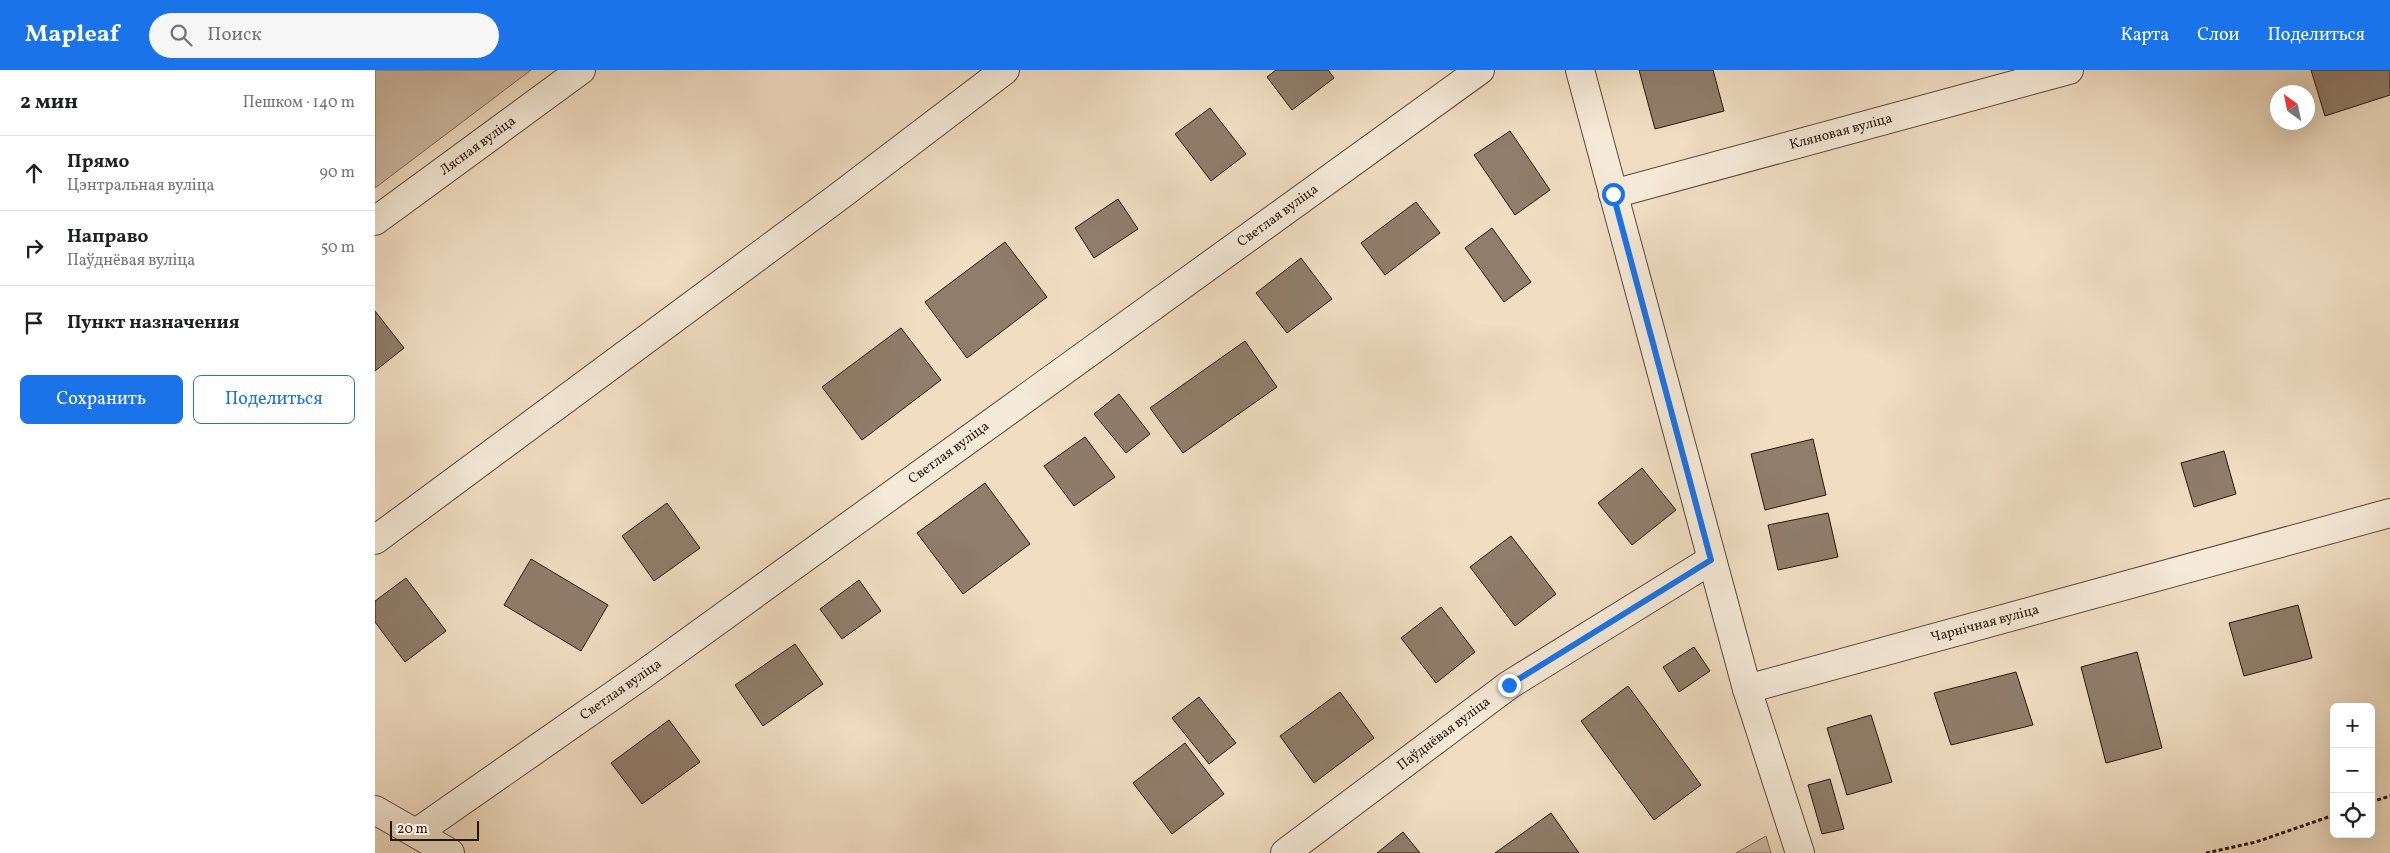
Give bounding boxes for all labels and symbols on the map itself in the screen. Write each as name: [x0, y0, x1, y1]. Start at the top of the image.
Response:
north arrow: [2270, 85, 2315, 130]
street label: Кляновая вуліца: [1787, 109, 1895, 155]
street label: Лясная вуліца: [436, 112, 520, 180]
street label: Светлая вуліца: [1234, 180, 1322, 252]
route start: [1602, 183, 1625, 206]
street label: Светлая вуліца: [905, 417, 993, 489]
street label: Чарнічная вуліца: [1929, 600, 2041, 648]
street label: Светлая вуліца: [576, 655, 666, 725]
route end: [1498, 674, 1521, 697]
street label: Паўднёвая вуліца: [1393, 693, 1495, 775]
scale bar: [390, 818, 479, 841]

